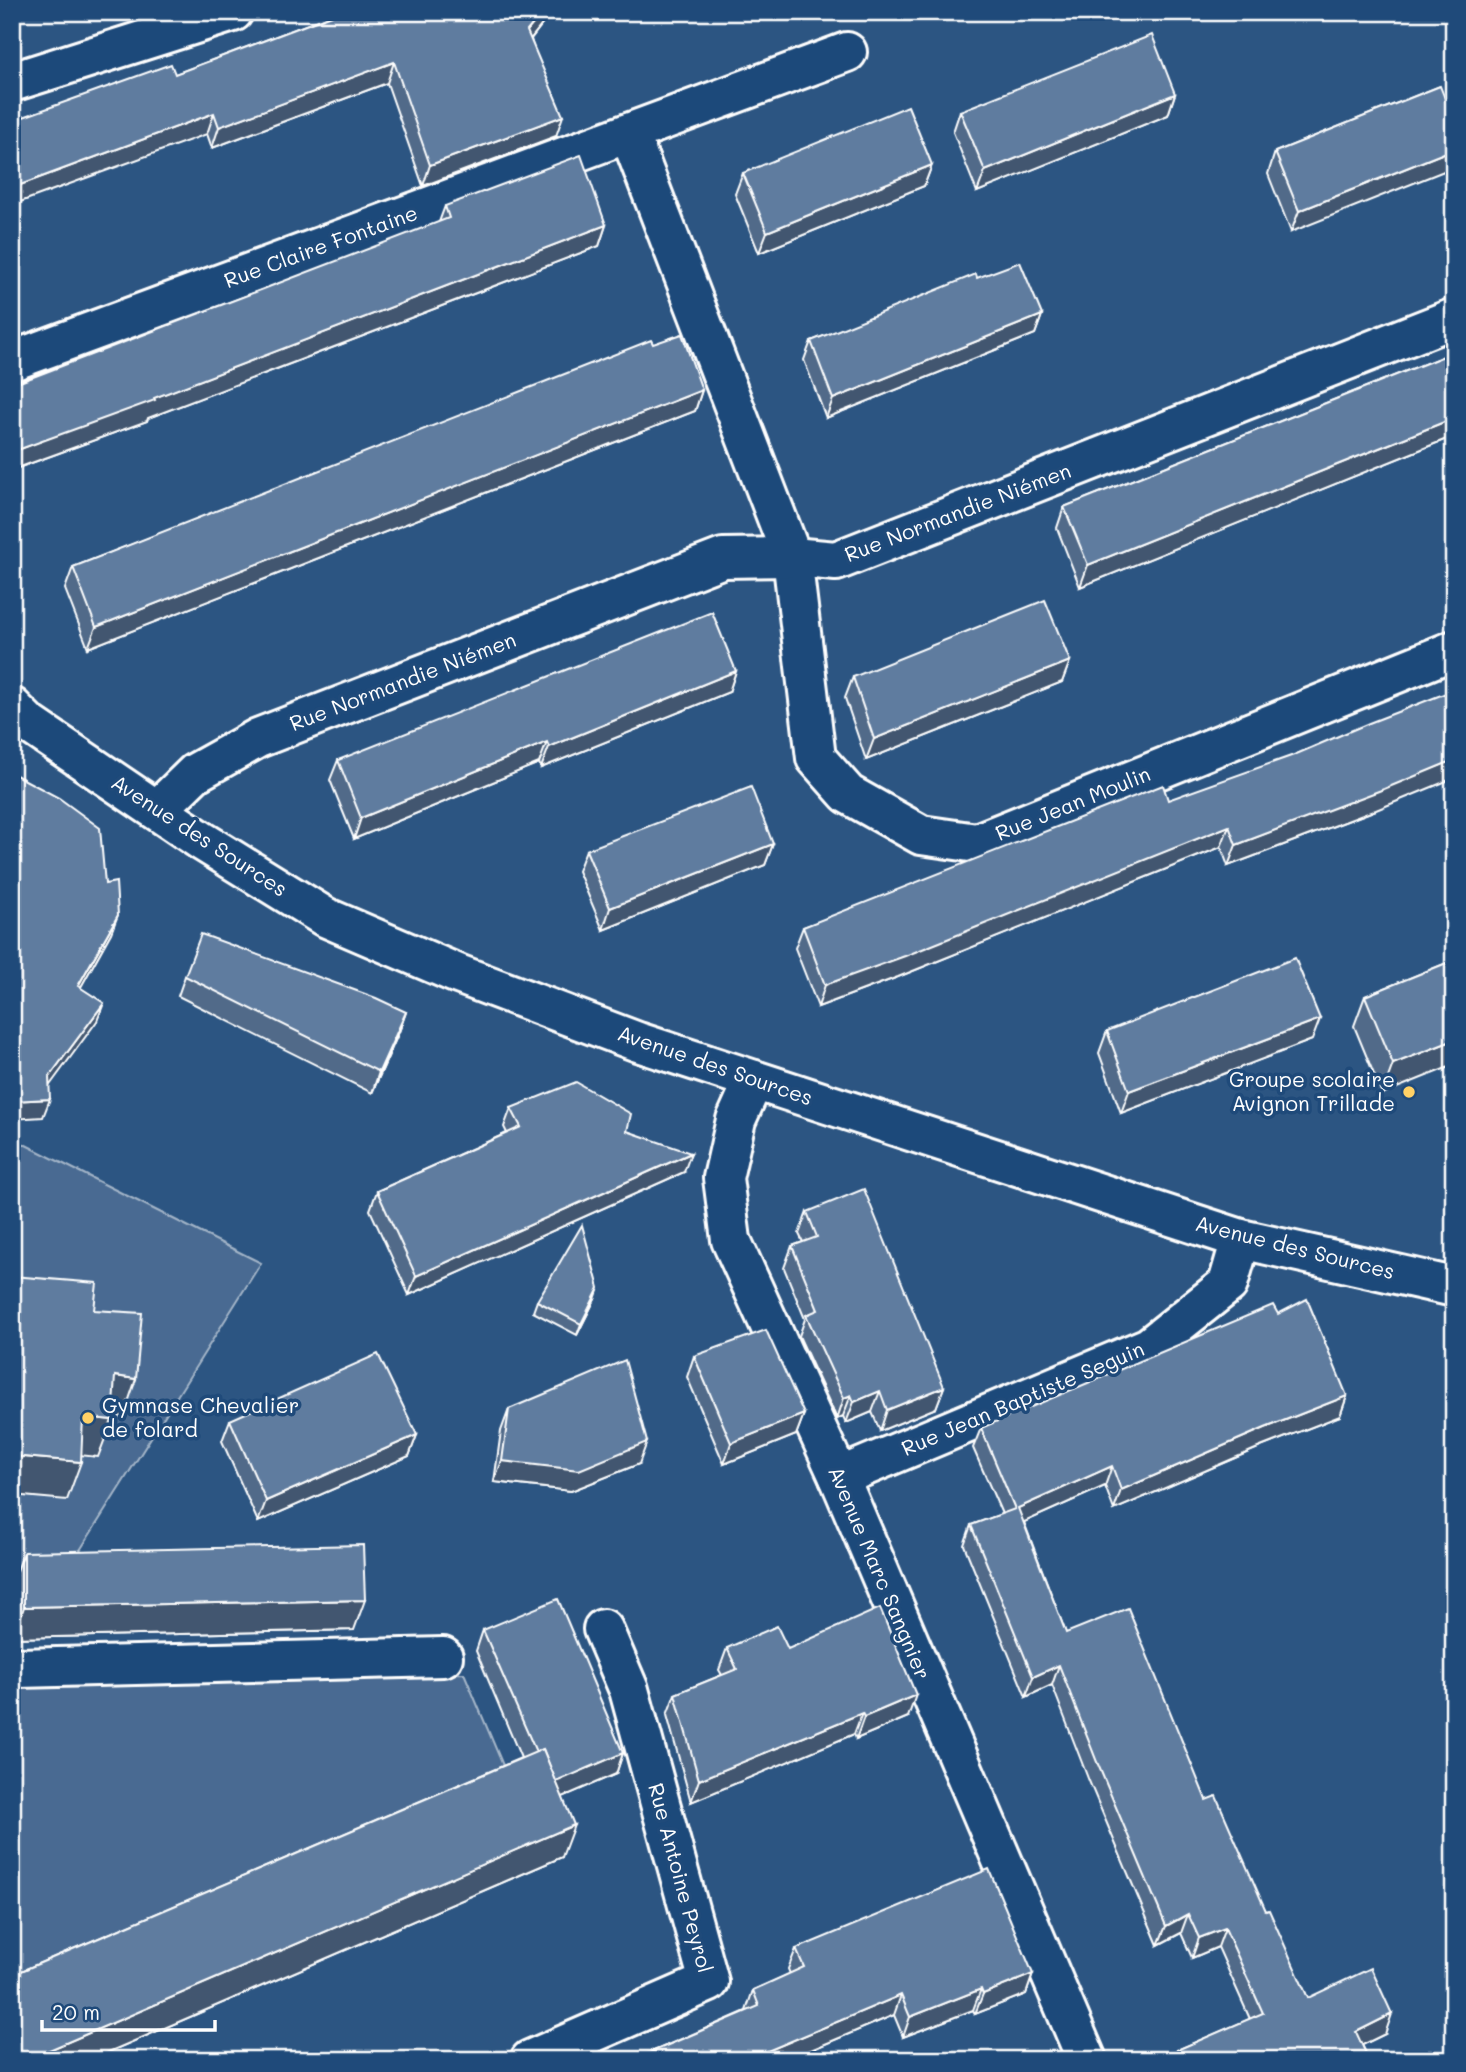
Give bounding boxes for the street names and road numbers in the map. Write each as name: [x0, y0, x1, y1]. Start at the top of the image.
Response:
street label: Rue Claire Fontaine: [220, 198, 421, 293]
street label: Rue Normandie Niémen: [840, 456, 1075, 567]
street label: Rue Normandie Niémen: [285, 625, 520, 736]
street label: Rue Jean Moulin: [991, 759, 1154, 846]
street label: Avenue des Sources: [107, 768, 293, 902]
street label: Avenue des Sources: [614, 1019, 817, 1111]
street label: Avenue des Sources: [1193, 1209, 1398, 1284]
street label: Rue Jean Baptiste Seguin: [897, 1334, 1148, 1461]
street label: Avenue Marc Sangnier: [823, 1462, 938, 1683]
street label: Rue Antoine Peyrol: [643, 1780, 720, 1975]

